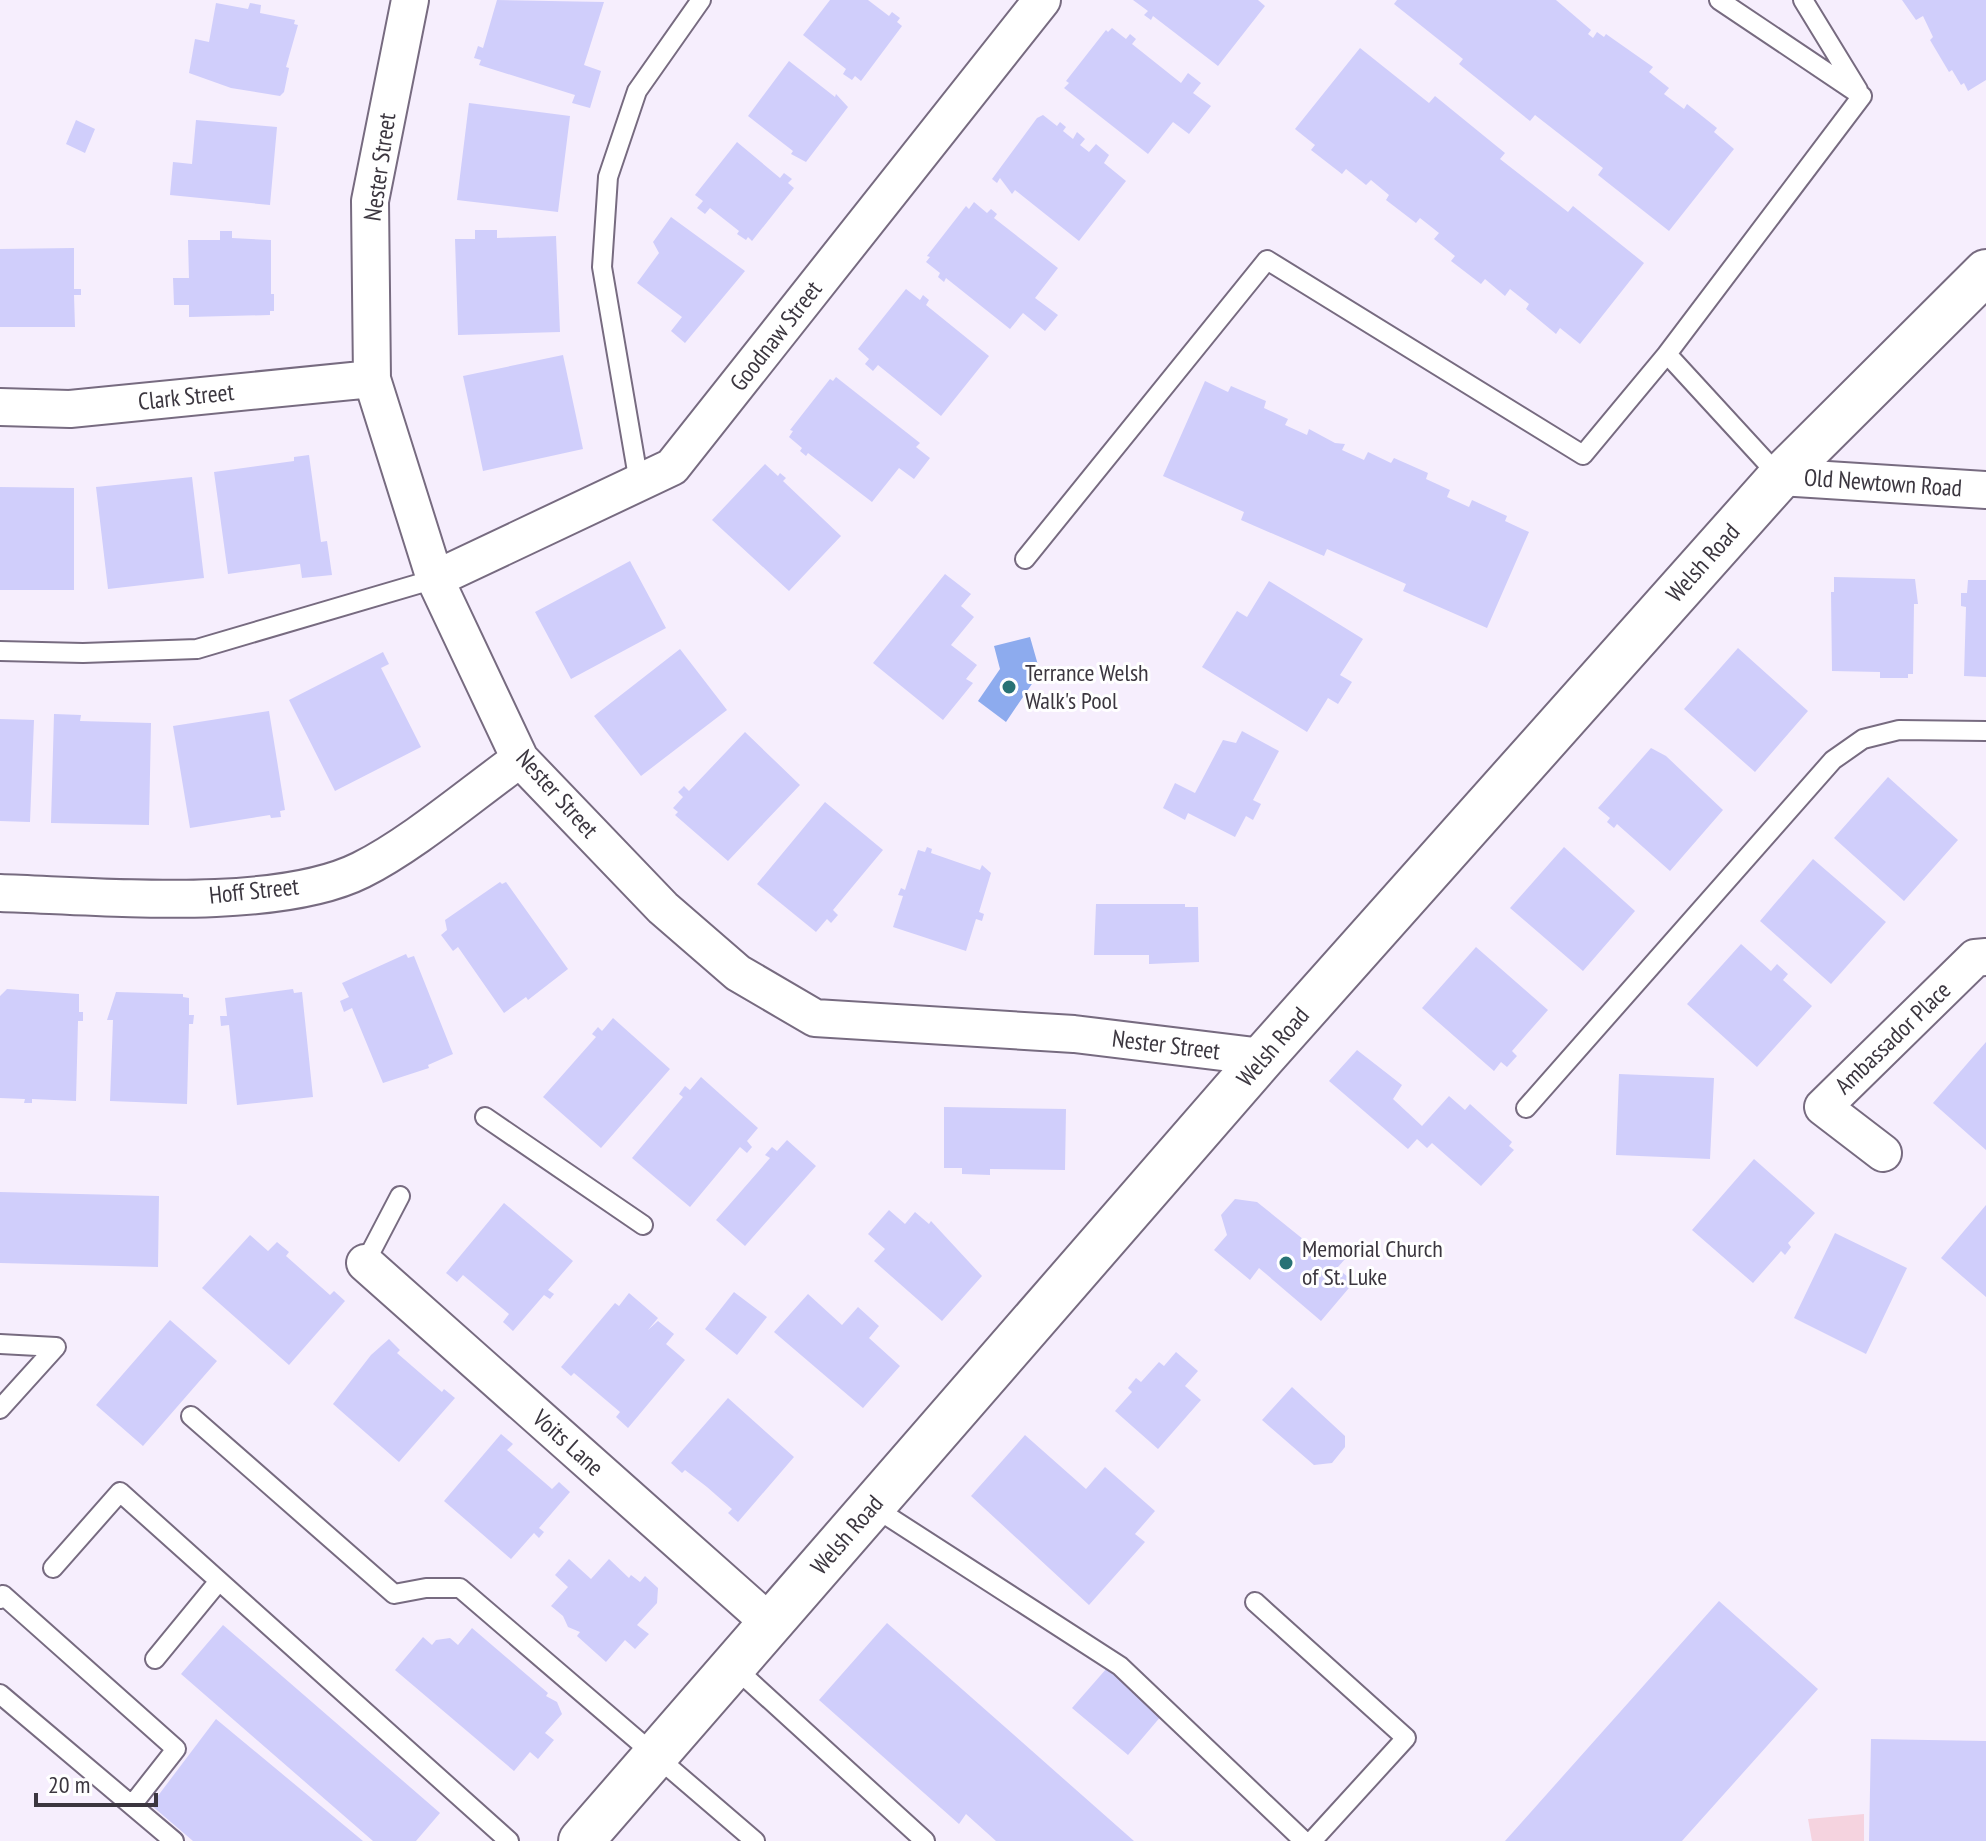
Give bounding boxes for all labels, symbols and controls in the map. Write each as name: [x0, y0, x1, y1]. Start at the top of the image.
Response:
street label: Nester Street: [357, 111, 402, 223]
street label: Goodnaw Street: [723, 274, 829, 397]
street label: Clark Street: [136, 376, 236, 417]
street label: Old Newtown Road: [1803, 462, 1963, 503]
street label: Welsh Road: [1659, 517, 1746, 609]
place label: Terrance Welsh Walk's Pool: [1025, 657, 1149, 716]
marker: Terrance Welsh Walk's Pool: [1000, 678, 1018, 696]
street label: Nester Street: [510, 743, 605, 845]
street label: Hoff Street: [208, 870, 301, 911]
street label: Ambassador Place: [1828, 975, 1957, 1101]
street label: Welsh Road: [1230, 1000, 1316, 1093]
street label: Nester Street: [1110, 1023, 1222, 1067]
place label: Memorial Church of St. Luke: [1302, 1233, 1443, 1292]
marker: Memorial Church of St. Luke: [1277, 1254, 1295, 1272]
street label: Voits Lane: [526, 1402, 610, 1483]
street label: Welsh Road: [804, 1488, 890, 1581]
scale bar: [36, 1757, 156, 1807]
text: 20 m: [48, 1769, 90, 1800]

